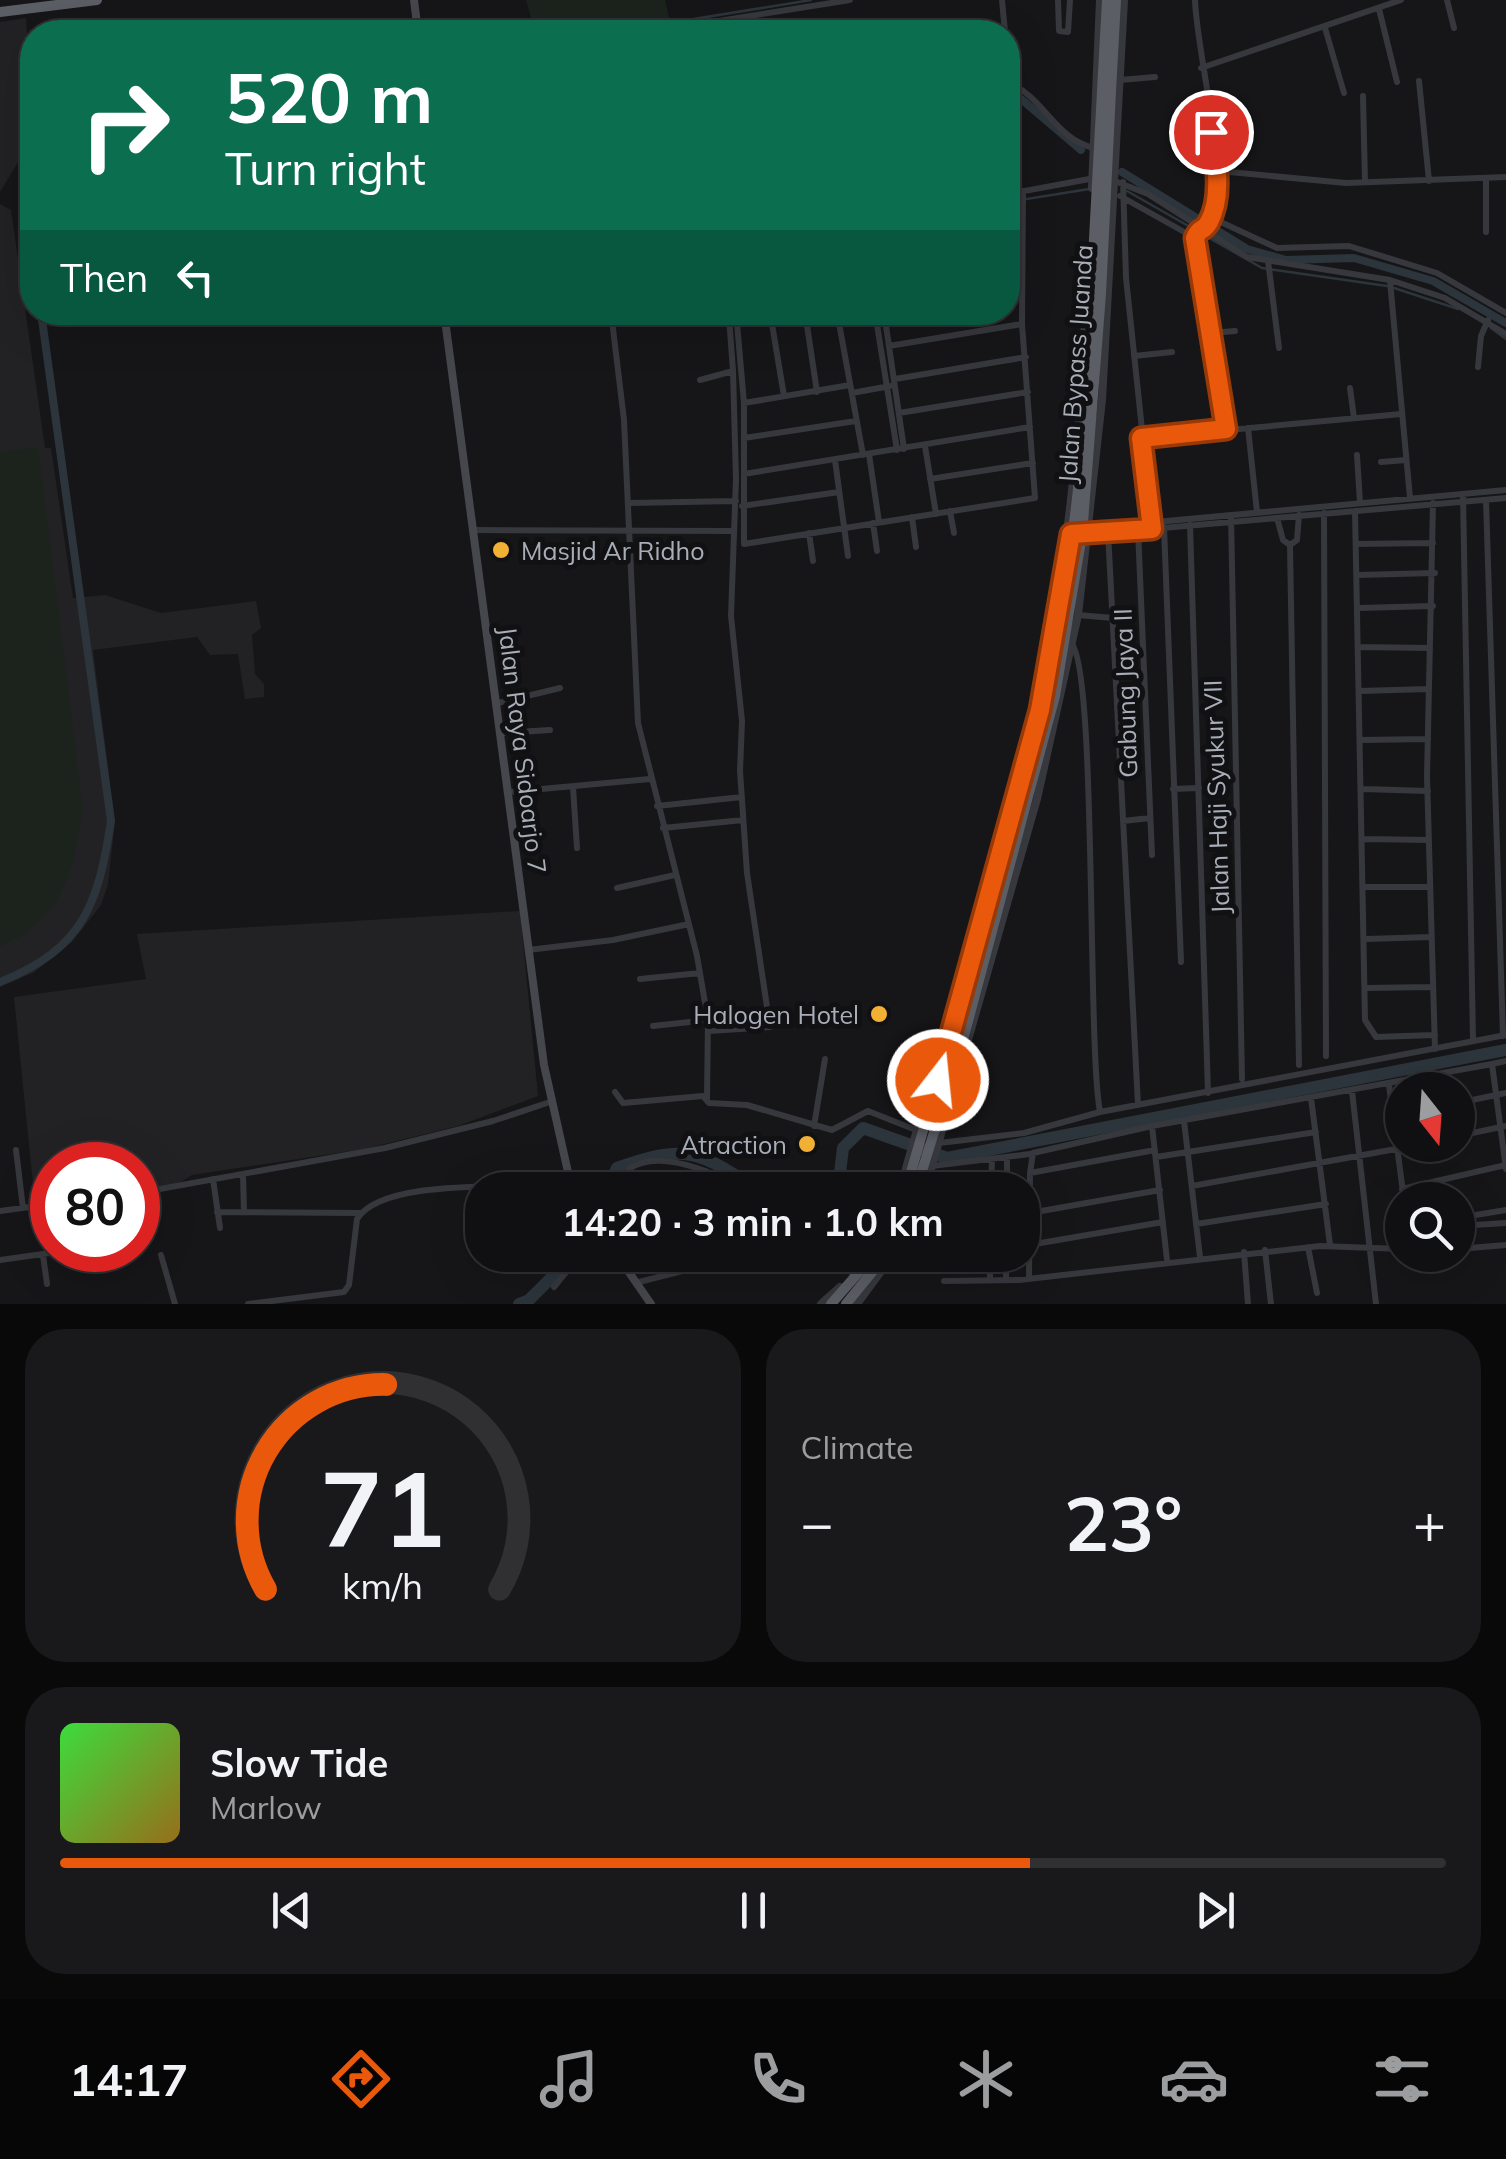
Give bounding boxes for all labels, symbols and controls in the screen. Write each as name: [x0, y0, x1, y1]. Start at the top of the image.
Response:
text: 520 m: [225, 53, 433, 141]
icon: right: [60, 60, 190, 190]
pin: [1169, 90, 1254, 175]
icon: arrive: [1184, 105, 1239, 160]
text: Turn right: [225, 140, 426, 196]
street label: Jalan Bypass Juanda: [1051, 244, 1099, 484]
icon: left: [168, 250, 223, 305]
text: Then: [60, 254, 148, 302]
place label: Masjid Ar Ridho: [521, 535, 704, 566]
marker: Masjid Ar Ridho: [490, 539, 512, 561]
street label: Gabung Jaya II: [1107, 608, 1143, 778]
street label: Jalan Raya Sidoarjo 7: [492, 625, 554, 875]
street label: Jalan Haji Syukur VII: [1196, 679, 1236, 915]
place label: Halogen Hotel: [693, 999, 859, 1030]
marker: Halogen Hotel: [868, 1003, 890, 1025]
position arrow: [886, 1028, 990, 1132]
north arrow: [1385, 1072, 1475, 1162]
map controls: [1385, 1072, 1475, 1272]
place label: Atraction: [680, 1129, 787, 1160]
marker: Atraction: [796, 1133, 818, 1155]
speed limit sign: 80: [30, 1142, 160, 1272]
button: search: [1385, 1182, 1475, 1272]
text: 14:20 · 3 min · 1.0 km: [561, 1198, 944, 1246]
text: Climate: [801, 1427, 913, 1467]
text: 71: [320, 1442, 445, 1573]
text: 23°: [1064, 1476, 1182, 1570]
text: −: [801, 1488, 834, 1557]
text: +: [1413, 1488, 1446, 1557]
text: km/h: [342, 1563, 423, 1608]
text: Slow Tide: [210, 1739, 388, 1787]
text: Marlow: [210, 1787, 322, 1827]
icon: previous: [264, 1883, 319, 1938]
icon: pause: [726, 1883, 781, 1938]
icon: next: [1188, 1883, 1243, 1938]
icon: directions: [326, 2044, 396, 2114]
icon: music: [534, 2044, 604, 2114]
icon: phone: [743, 2044, 813, 2114]
icon: climate: [951, 2044, 1021, 2114]
icon: car: [1159, 2044, 1229, 2114]
icon: filters: [1367, 2044, 1437, 2114]
text: 14:17: [69, 2051, 188, 2107]

